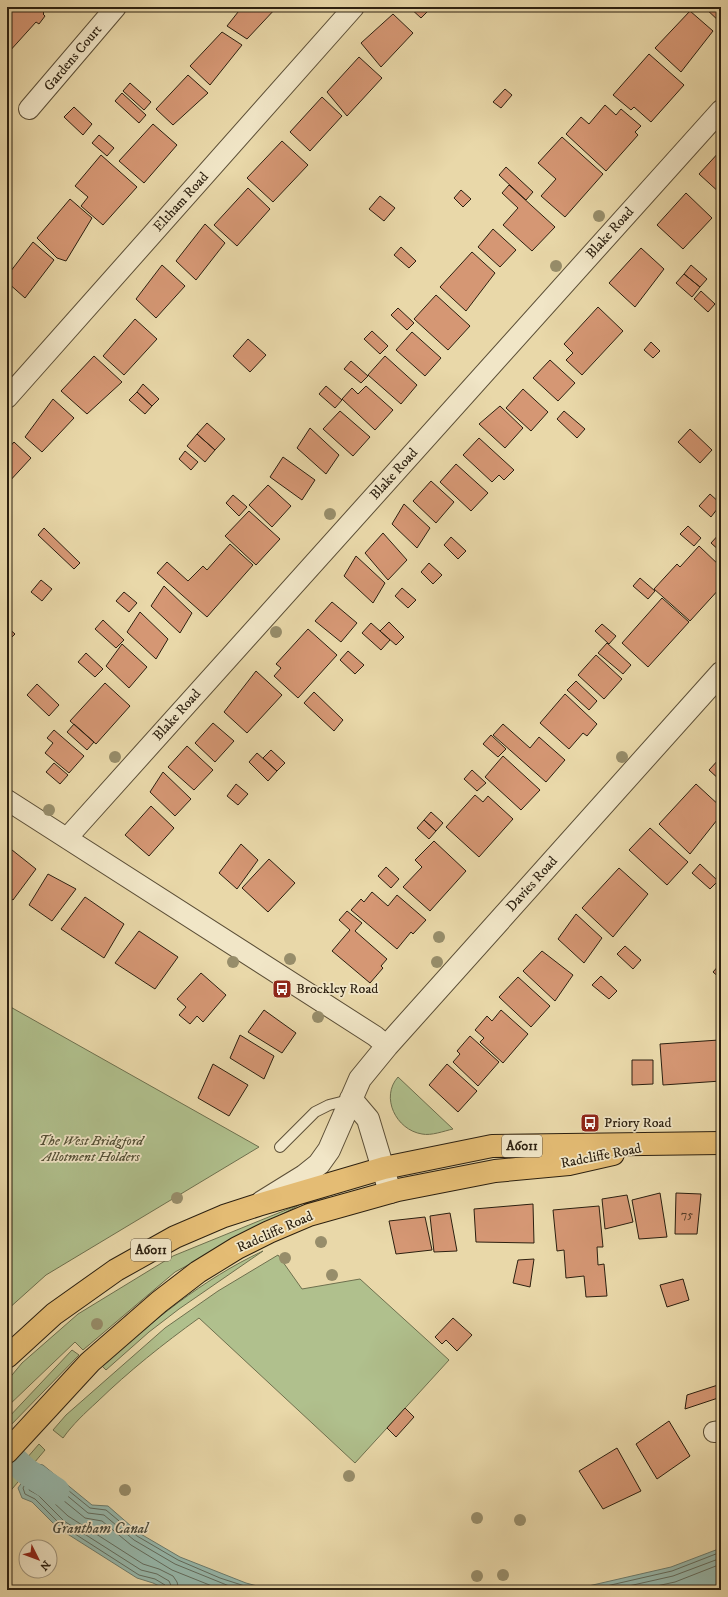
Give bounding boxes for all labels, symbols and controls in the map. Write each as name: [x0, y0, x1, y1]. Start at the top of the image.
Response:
street label: Gardens Court: [40, 21, 106, 95]
street label: Eltham Road: [149, 168, 213, 236]
street label: Blake Road: [582, 203, 638, 263]
street label: Blake Road: [366, 444, 422, 504]
street label: Blake Road: [149, 685, 205, 745]
street label: Davies Road: [502, 852, 562, 916]
bus stop icon: Brockley Road: [271, 978, 293, 1000]
place label: Brockley Road: [296, 980, 378, 998]
bus stop icon: Priory Road: [579, 1112, 601, 1134]
place label: Priory Road: [604, 1114, 672, 1132]
park label: The West Bridgford Allotment Holders: [39, 1132, 145, 1166]
road number: A6011: [502, 1135, 542, 1157]
street label: Radcliffe Road: [559, 1139, 643, 1173]
street label: Radcliffe Road: [234, 1207, 316, 1257]
house number: 75: [681, 1207, 693, 1222]
road number: A6011: [131, 1239, 171, 1261]
water label: Grantham Canal: [52, 1519, 150, 1538]
north arrow: [18, 1539, 58, 1579]
text: N: [36, 1557, 53, 1573]

